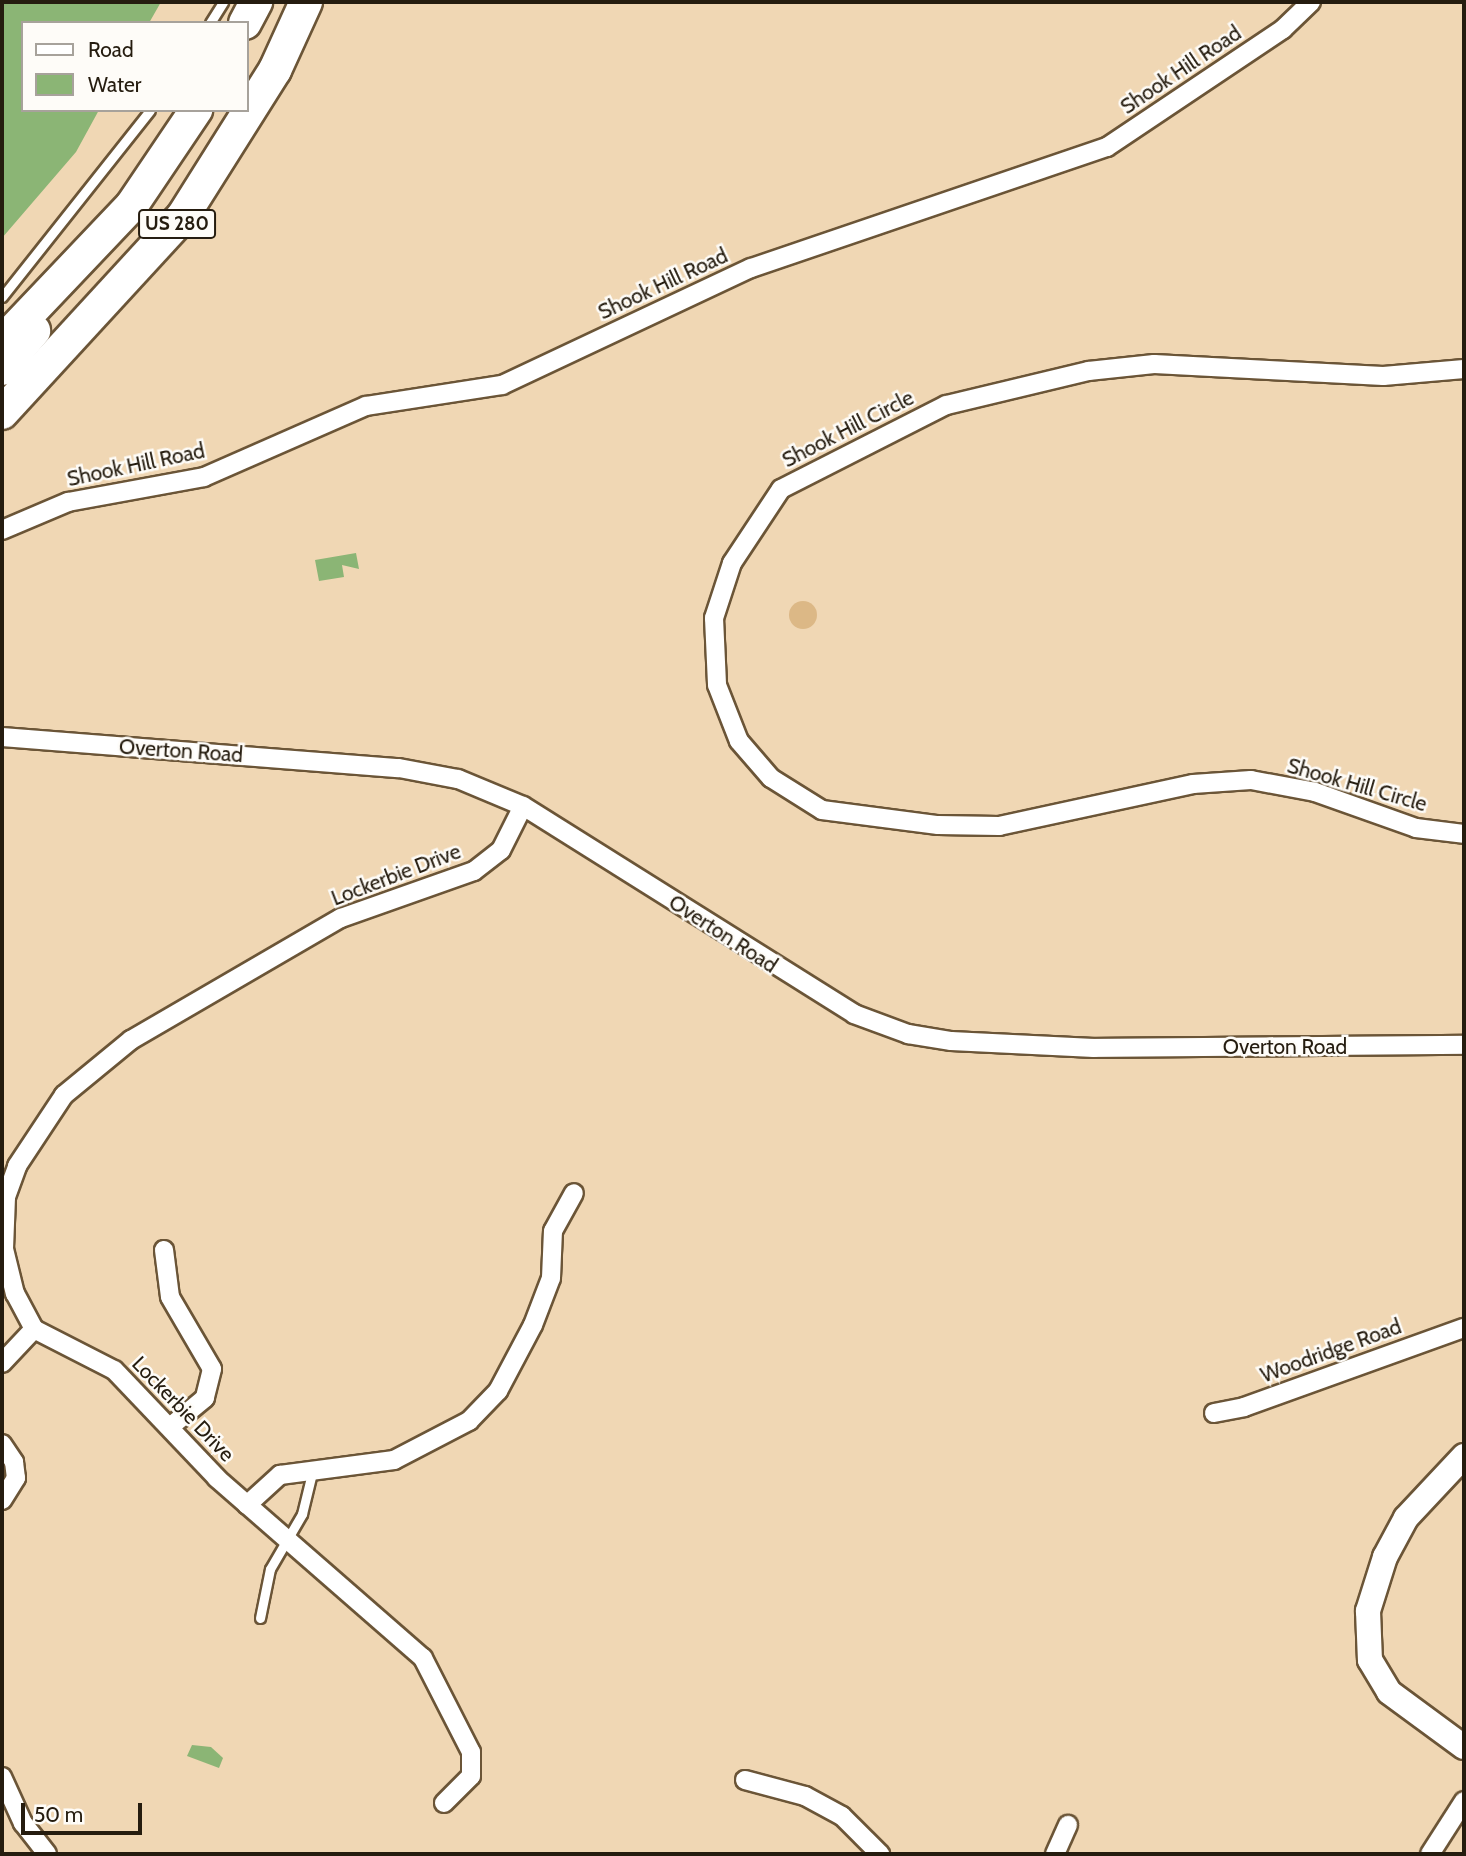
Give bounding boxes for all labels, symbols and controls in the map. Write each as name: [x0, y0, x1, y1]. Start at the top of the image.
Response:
street label: Shook Hill Road: [1116, 20, 1246, 120]
legend: [21, 21, 248, 112]
text: Road: [88, 37, 134, 62]
text: Water: [88, 72, 141, 97]
road number: US 280: [137, 208, 217, 240]
street label: Shook Hill Road: [594, 243, 732, 325]
street label: Shook Hill Circle: [778, 385, 918, 473]
street label: Shook Hill Road: [65, 438, 207, 492]
street label: Overton Road: [118, 734, 244, 768]
street label: Shook Hill Circle: [1284, 753, 1430, 817]
street label: Lockerbie Drive: [328, 839, 464, 911]
street label: Overton Road: [664, 890, 782, 978]
street label: Overton Road: [1223, 1034, 1347, 1060]
street label: Woodridge Road: [1257, 1314, 1405, 1388]
street label: Lockerbie Drive: [127, 1351, 239, 1467]
scale bar: [24, 1790, 145, 1834]
text: 50 m: [34, 1802, 83, 1827]

